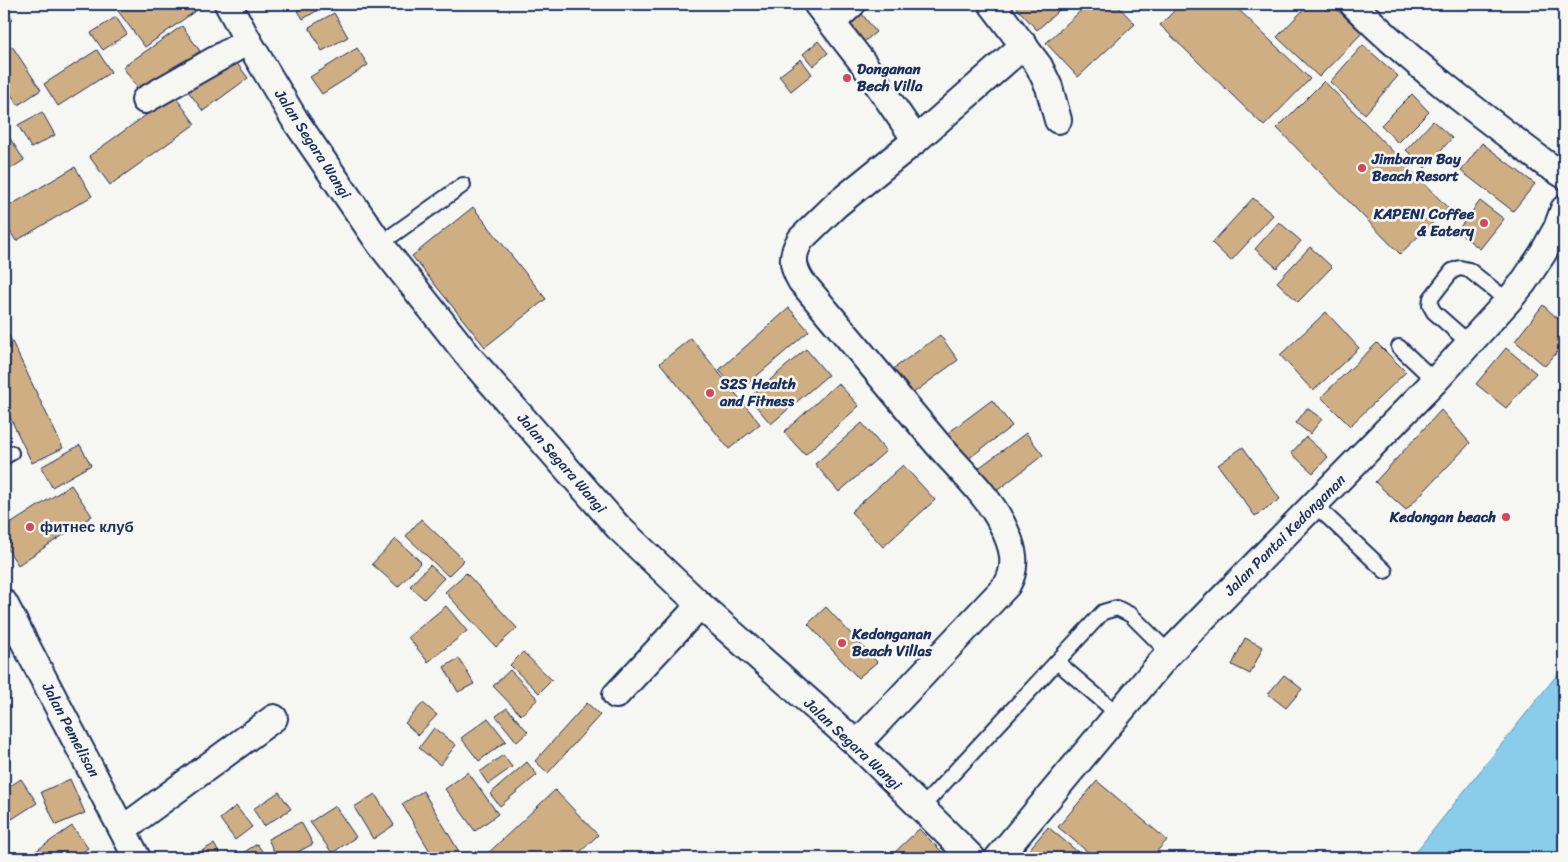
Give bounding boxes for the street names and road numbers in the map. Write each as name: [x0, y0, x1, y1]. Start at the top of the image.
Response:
street label: Jalan Segara Wangi: [267, 83, 359, 205]
street label: Jalan Segara Wangi: [510, 406, 614, 520]
street label: Jalan Pantai Kedonganan: [1217, 468, 1352, 603]
street label: Jalan Pemelisan: [34, 677, 107, 782]
street label: Jalan Segara Wangi: [797, 691, 909, 797]

